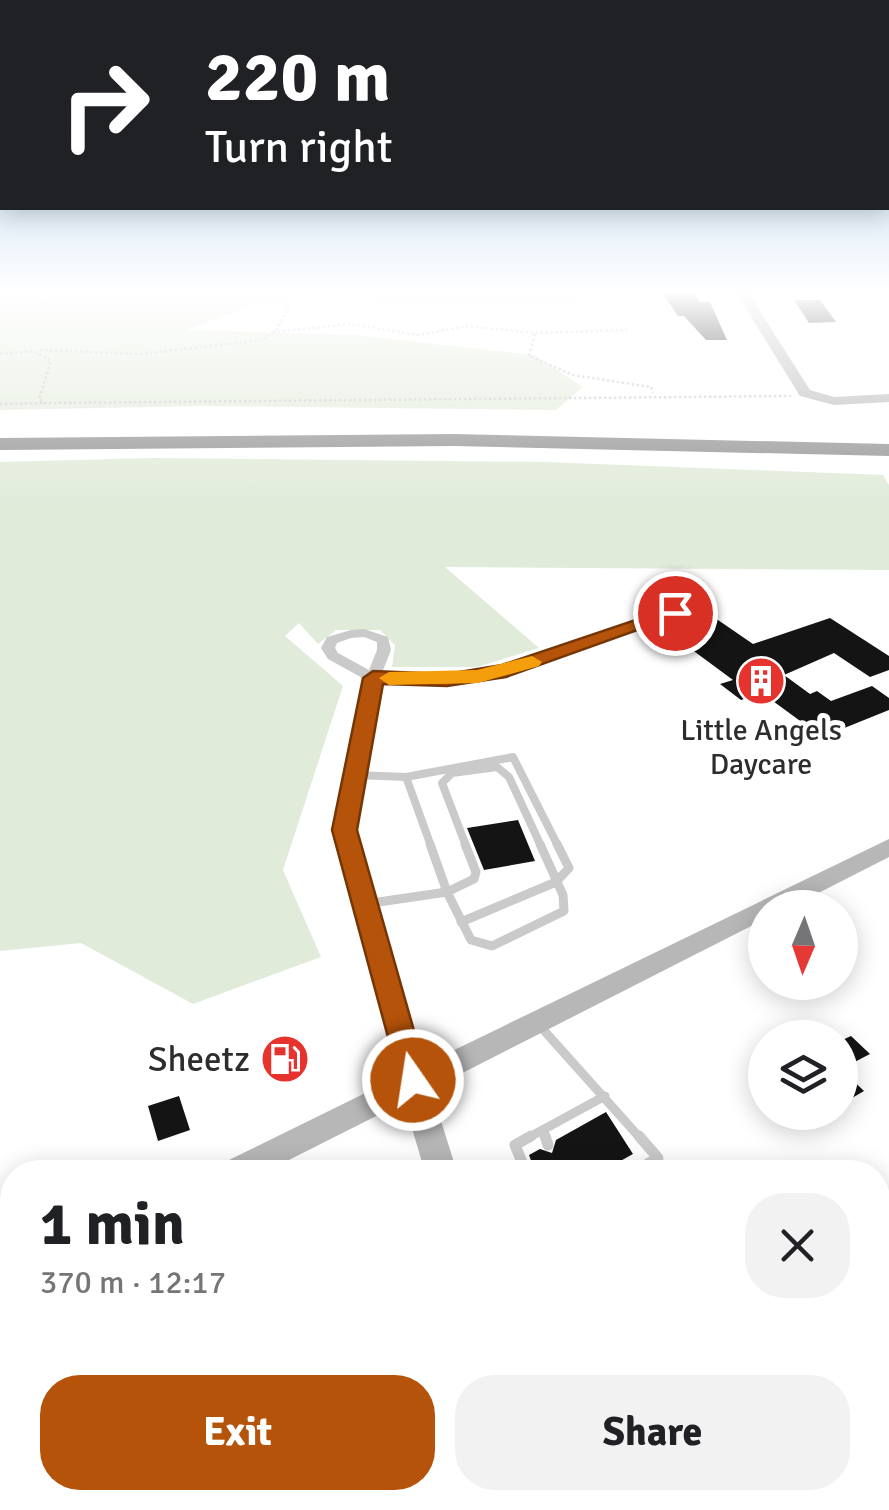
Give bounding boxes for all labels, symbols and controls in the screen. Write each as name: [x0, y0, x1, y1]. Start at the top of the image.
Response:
text: 220 m: [205, 34, 390, 120]
icon: right: [40, 40, 170, 170]
text: Turn right: [205, 120, 393, 175]
pin: [633, 571, 718, 656]
icon: arrive: [648, 586, 703, 641]
building icon: Little Angels Daycare: [735, 655, 787, 707]
place label: Little Angels Daycare: [680, 712, 842, 783]
north arrow: [748, 890, 858, 1000]
map controls: [748, 890, 858, 1130]
button: layers: [748, 1020, 858, 1130]
position arrow: [361, 1028, 465, 1132]
fuel station icon: Sheetz: [259, 1033, 311, 1085]
place label: Sheetz: [148, 1038, 250, 1081]
text: 1 min: [40, 1188, 185, 1262]
button: close: [745, 1193, 850, 1298]
text: 370 m · 12:17: [40, 1263, 226, 1302]
button: Exit: [40, 1375, 435, 1490]
button: Share: [455, 1375, 850, 1490]

